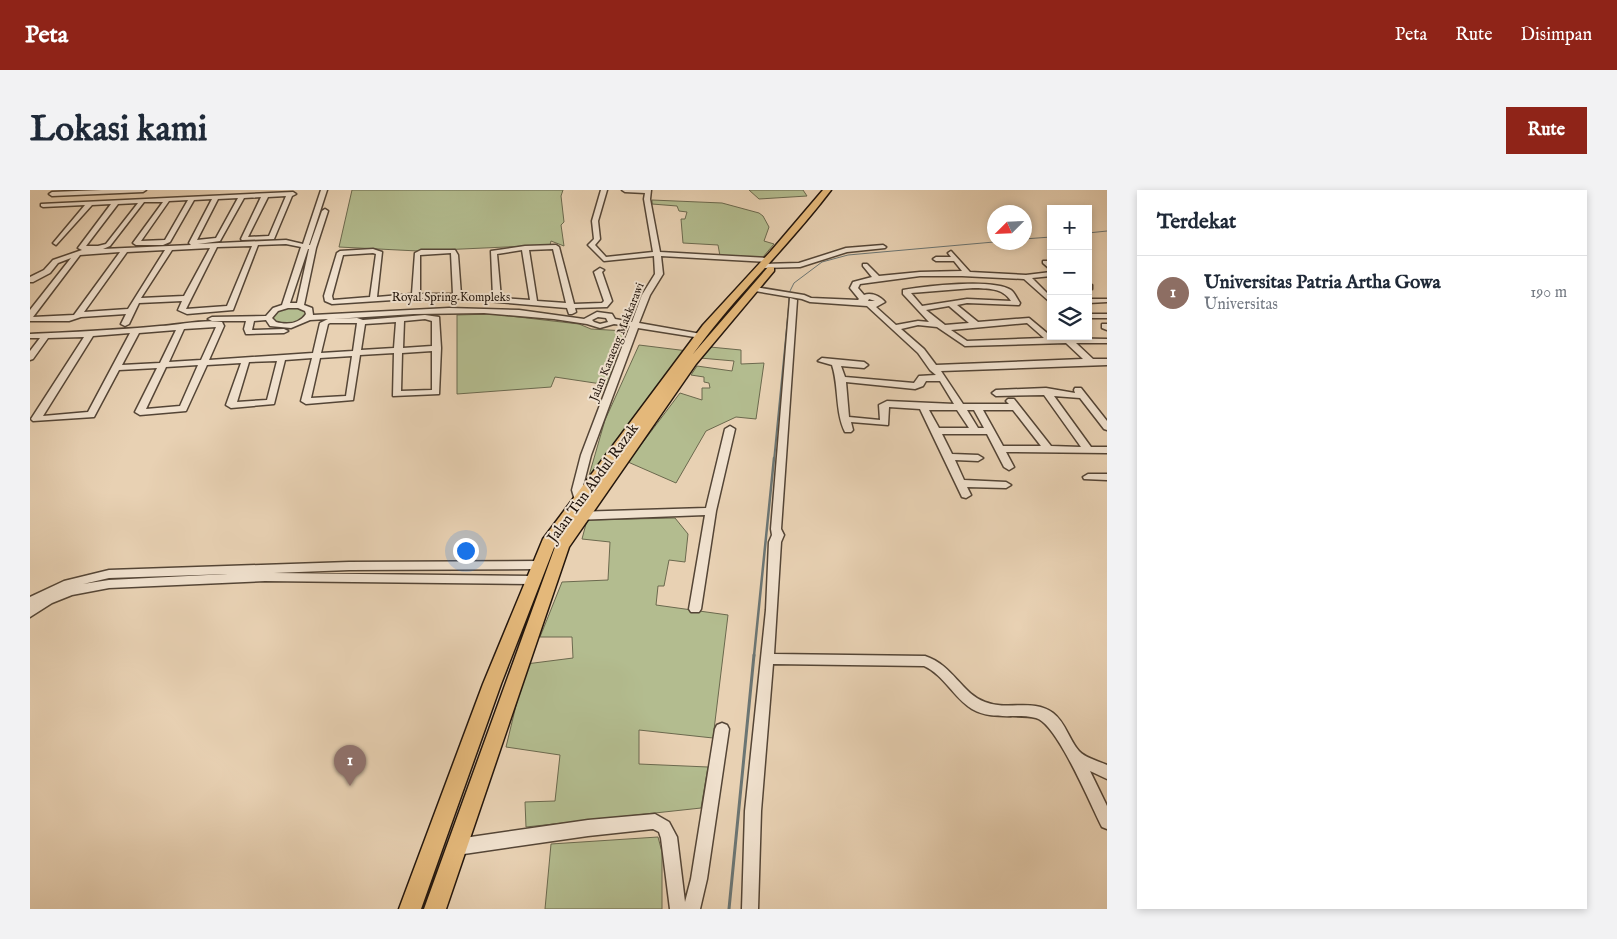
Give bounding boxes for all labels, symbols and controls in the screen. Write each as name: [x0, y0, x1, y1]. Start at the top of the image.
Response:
text: Peta: [25, 20, 68, 51]
text: Peta: [1395, 24, 1427, 47]
text: Rute: [1455, 24, 1493, 47]
text: Disimpan: [1521, 24, 1592, 47]
button: Rute: [1506, 107, 1587, 154]
text: Lokasi kami: [30, 108, 207, 153]
north arrow: [987, 205, 1032, 250]
map controls: [1047, 205, 1092, 340]
button: +: [1047, 205, 1092, 250]
text: Terdekat: [1157, 209, 1236, 236]
button: −: [1047, 250, 1092, 295]
text: Universitas Patria Artha Gowa: [1204, 271, 1441, 295]
street label: Jalan Karaeng Makkarawi: [586, 280, 649, 406]
text: 1: [1170, 283, 1176, 303]
text: 190 m: [1530, 283, 1567, 303]
street label: Royal Spring Kompleks: [392, 290, 510, 306]
button: layers: [1047, 295, 1092, 340]
text: Universitas: [1204, 295, 1278, 315]
street label: Jalan Tun Abdul Razak: [542, 419, 643, 548]
your location: [453, 538, 479, 564]
pin: 1: [334, 745, 366, 786]

